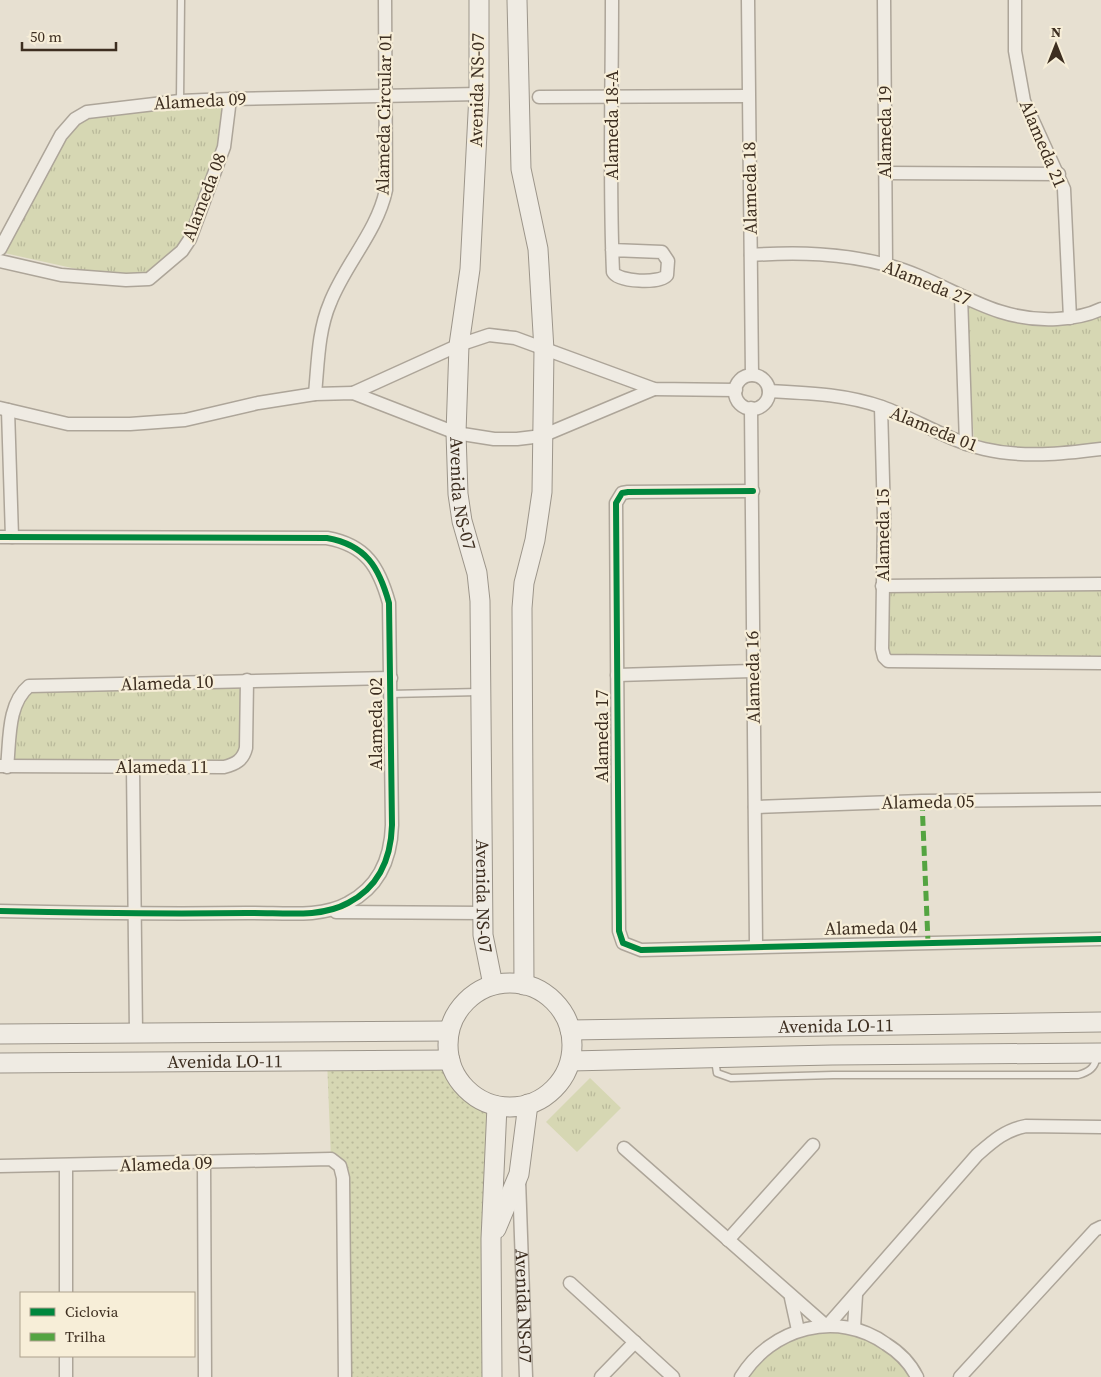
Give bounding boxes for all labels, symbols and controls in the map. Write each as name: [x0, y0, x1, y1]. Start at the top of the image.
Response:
scale bar: [22, 20, 116, 52]
north arrow: [1031, 20, 1081, 70]
text: N: [1051, 22, 1061, 42]
text: 50 m: [30, 26, 62, 47]
street label: Alameda Circular 01: [370, 33, 397, 195]
street label: Avenida NS-07: [463, 33, 490, 147]
street label: Alameda 18-A: [599, 70, 624, 180]
street label: Alameda 09: [153, 86, 247, 115]
street label: Alameda 19: [872, 86, 897, 179]
street label: Alameda 21: [1014, 96, 1073, 191]
street label: Alameda 18: [736, 141, 763, 235]
street label: Alameda 08: [175, 149, 232, 245]
street label: Alameda 27: [879, 254, 975, 312]
street label: Alameda 01: [886, 400, 982, 458]
street label: Avenida NS-07: [444, 436, 483, 553]
street label: Alameda 15: [870, 489, 895, 582]
street label: Alameda 16: [739, 630, 766, 724]
street label: Alameda 10: [120, 668, 214, 697]
street label: Alameda 02: [363, 678, 388, 771]
street label: Alameda 17: [589, 690, 614, 783]
street label: Alameda 11: [116, 754, 209, 779]
street label: Alameda 05: [881, 788, 975, 815]
street label: Avenida NS-07: [470, 839, 499, 956]
street label: Alameda 04: [824, 914, 918, 941]
street label: Avenida LO-11: [778, 1012, 894, 1039]
street label: Avenida LO-11: [167, 1048, 283, 1074]
street label: Alameda 09: [119, 1149, 213, 1178]
street label: Avenida NS-07: [509, 1248, 538, 1364]
legend: [20, 1292, 195, 1357]
text: Ciclovia: [65, 1301, 119, 1322]
text: Trilha: [65, 1326, 106, 1347]

